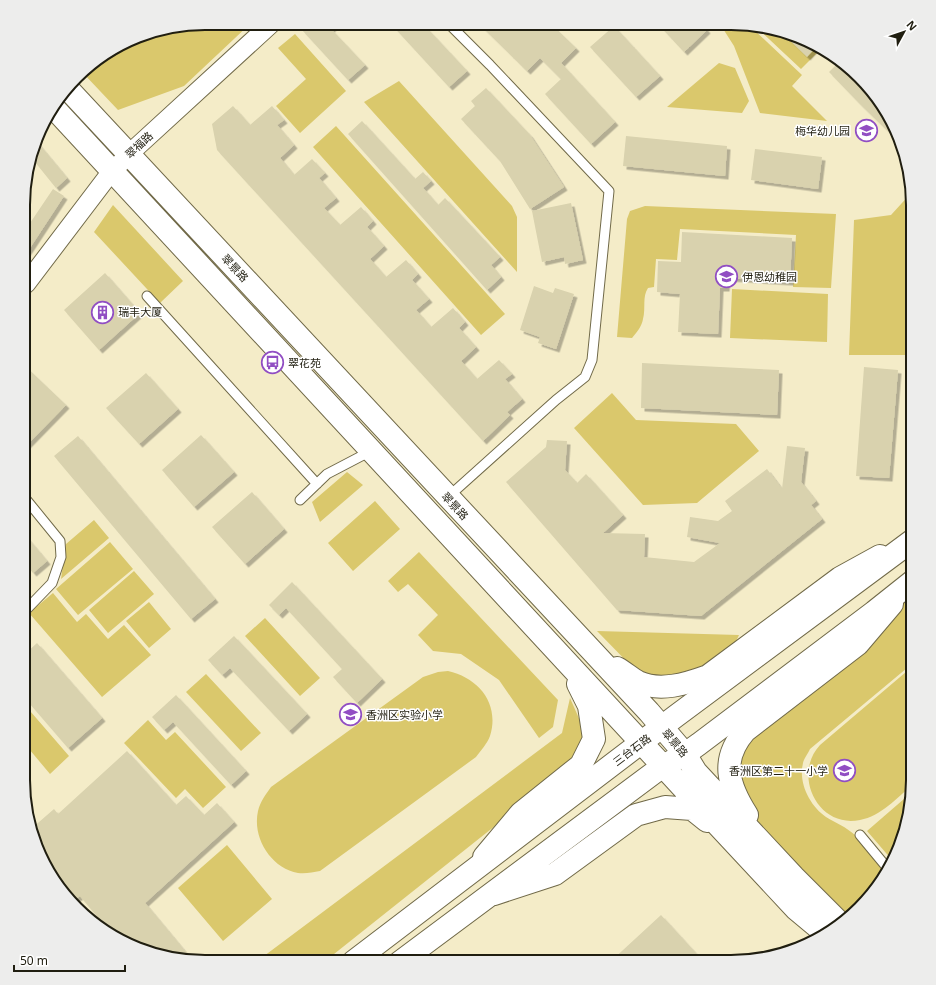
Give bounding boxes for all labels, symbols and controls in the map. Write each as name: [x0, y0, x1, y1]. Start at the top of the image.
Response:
north arrow: [884, 12, 924, 52]
text: N: [903, 17, 921, 34]
school or university icon: 梅华幼儿园: [853, 118, 879, 144]
place label: 梅华幼儿园: [795, 123, 850, 138]
street label: 翠福路: [121, 128, 156, 161]
street label: 翠景路: [219, 250, 252, 285]
school or university icon: 伊恩幼稚园: [714, 264, 740, 290]
place label: 伊恩幼稚园: [742, 269, 797, 284]
building icon: 瑞丰大厦: [89, 299, 115, 325]
place label: 瑞丰大厦: [118, 304, 162, 319]
bus stop icon: 翠花苑: [259, 350, 285, 376]
place label: 翠花苑: [288, 355, 321, 370]
street label: 翠景路: [439, 488, 472, 523]
school or university icon: 香洲区实验小学: [337, 702, 363, 728]
place label: 香洲区实验小学: [366, 707, 443, 722]
street label: 翠景路: [659, 725, 692, 760]
street label: 三台石路: [610, 730, 654, 769]
school or university icon: 香洲区第二十一小学: [831, 758, 857, 784]
place label: 香洲区第二十一小学: [729, 763, 828, 778]
scale bar: [14, 947, 125, 973]
text: 50 m: [20, 952, 48, 969]

